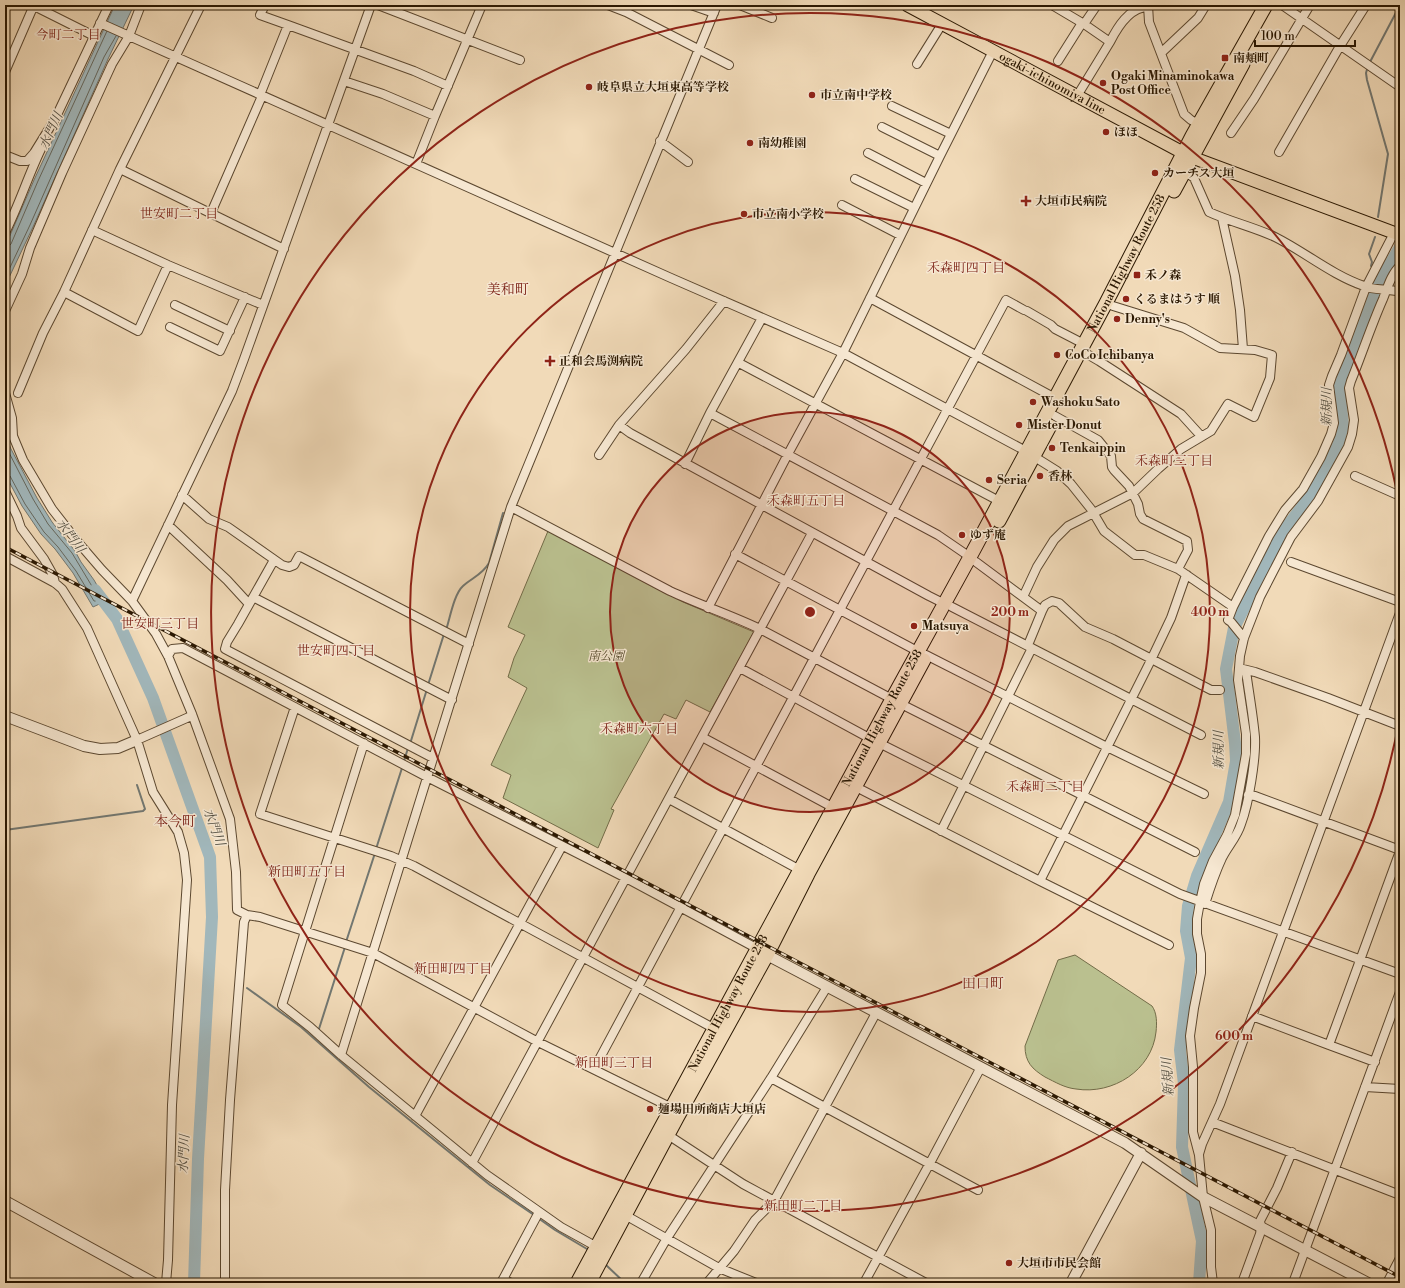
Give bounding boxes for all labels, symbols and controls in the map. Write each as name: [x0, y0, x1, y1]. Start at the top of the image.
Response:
scale bar: [1255, 22, 1355, 48]
district label: 今町二丁目: [35, 27, 101, 43]
text: 100 m: [1261, 29, 1295, 44]
street label: ogaki-ichinomiya line: [997, 48, 1108, 117]
place label: 南頬町: [1233, 51, 1269, 66]
marker: 南頬町: [1220, 53, 1230, 63]
place label: Ogaki Minaminokawa Post Office: [1111, 69, 1235, 98]
marker: Ogaki Minaminokawa Post Office: [1098, 78, 1108, 88]
place label: 岐阜県立大垣東高等学校: [597, 80, 729, 95]
marker: 岐阜県立大垣東高等学校: [584, 82, 594, 92]
place label: 市立南中学校: [820, 88, 892, 103]
marker: 市立南中学校: [807, 90, 817, 100]
water label: 水門川: [36, 108, 67, 152]
place label: ほほ: [1114, 125, 1138, 140]
marker: ほほ: [1101, 127, 1111, 137]
place label: 南幼稚園: [758, 136, 806, 151]
marker: 南幼稚園: [745, 138, 755, 148]
place label: カーチス大垣: [1163, 166, 1235, 181]
marker: カーチス大垣: [1150, 168, 1160, 178]
street label: National Highway Route 258: [1084, 192, 1168, 335]
place label: 大垣市民病院: [1035, 194, 1107, 209]
marker: 大垣市民病院: [1020, 195, 1032, 207]
district label: 世安町二丁目: [140, 206, 218, 222]
place label: 市立南小学校: [752, 207, 824, 222]
marker: 市立南小学校: [739, 209, 749, 219]
district label: 禾森町四丁目: [927, 260, 1005, 276]
place label: 禾ノ森: [1145, 268, 1182, 283]
marker: 禾ノ森: [1132, 270, 1142, 280]
district label: 美和町: [487, 281, 529, 299]
place label: くるまはうす 順: [1134, 292, 1220, 307]
marker: くるまはうす 順: [1121, 294, 1131, 304]
place label: Denny's: [1125, 312, 1170, 327]
marker: Denny's: [1112, 314, 1122, 324]
place label: CoCo Ichibanya: [1065, 348, 1155, 363]
marker: CoCo Ichibanya: [1052, 350, 1062, 360]
place label: 正和会馬渕病院: [559, 354, 643, 369]
marker: 正和会馬渕病院: [544, 355, 556, 367]
water label: 新規川: [1319, 386, 1335, 427]
place label: Washoku Sato: [1040, 395, 1120, 410]
marker: Washoku Sato: [1028, 397, 1038, 407]
place label: Mister Donut: [1027, 418, 1102, 433]
marker: Mister Donut: [1014, 420, 1024, 430]
place label: Tenkaippin: [1060, 441, 1126, 456]
marker: Tenkaippin: [1047, 443, 1057, 453]
district label: 禾森町三丁目: [1135, 453, 1213, 469]
place label: 香林: [1048, 469, 1073, 484]
marker: 香林: [1035, 471, 1045, 481]
place label: Seria: [997, 473, 1027, 488]
marker: Seria: [984, 475, 994, 485]
district label: 禾森町五丁目: [767, 493, 845, 509]
water label: 水門川: [52, 516, 89, 558]
place label: ゆず庵: [970, 528, 1006, 543]
marker: ゆず庵: [957, 530, 967, 540]
centre of rings: [803, 605, 817, 619]
text: 200 m: [991, 605, 1029, 620]
text: 400 m: [1191, 605, 1229, 620]
district label: 世安町三丁目: [121, 616, 199, 632]
place label: Matsuya: [922, 619, 969, 634]
marker: Matsuya: [909, 621, 919, 631]
district label: 世安町四丁目: [297, 643, 375, 659]
street label: National Highway Route 258: [839, 647, 925, 789]
park label: 南公園: [588, 649, 626, 664]
district label: 禾森町六丁目: [600, 721, 678, 737]
water label: 新規川: [1211, 728, 1227, 770]
district label: 禾森町二丁目: [1006, 779, 1084, 795]
water label: 水門川: [200, 806, 229, 850]
district label: 本今町: [154, 813, 196, 831]
district label: 新田町五丁目: [268, 864, 346, 880]
street label: National Highway Route 258: [685, 932, 771, 1074]
district label: 新田町四丁目: [414, 961, 492, 977]
district label: 田口町: [962, 975, 1004, 993]
text: 600 m: [1215, 1029, 1253, 1044]
district label: 新田町三丁目: [575, 1055, 653, 1071]
water label: 新規川: [1159, 1055, 1177, 1097]
place label: 麺場田所商店大垣店: [658, 1102, 766, 1117]
marker: 麺場田所商店大垣店: [645, 1104, 655, 1114]
water label: 水門川: [175, 1132, 193, 1174]
district label: 新田町二丁目: [764, 1198, 842, 1214]
place label: 大垣市市民会館: [1017, 1256, 1101, 1271]
marker: 大垣市市民会館: [1004, 1258, 1014, 1268]

